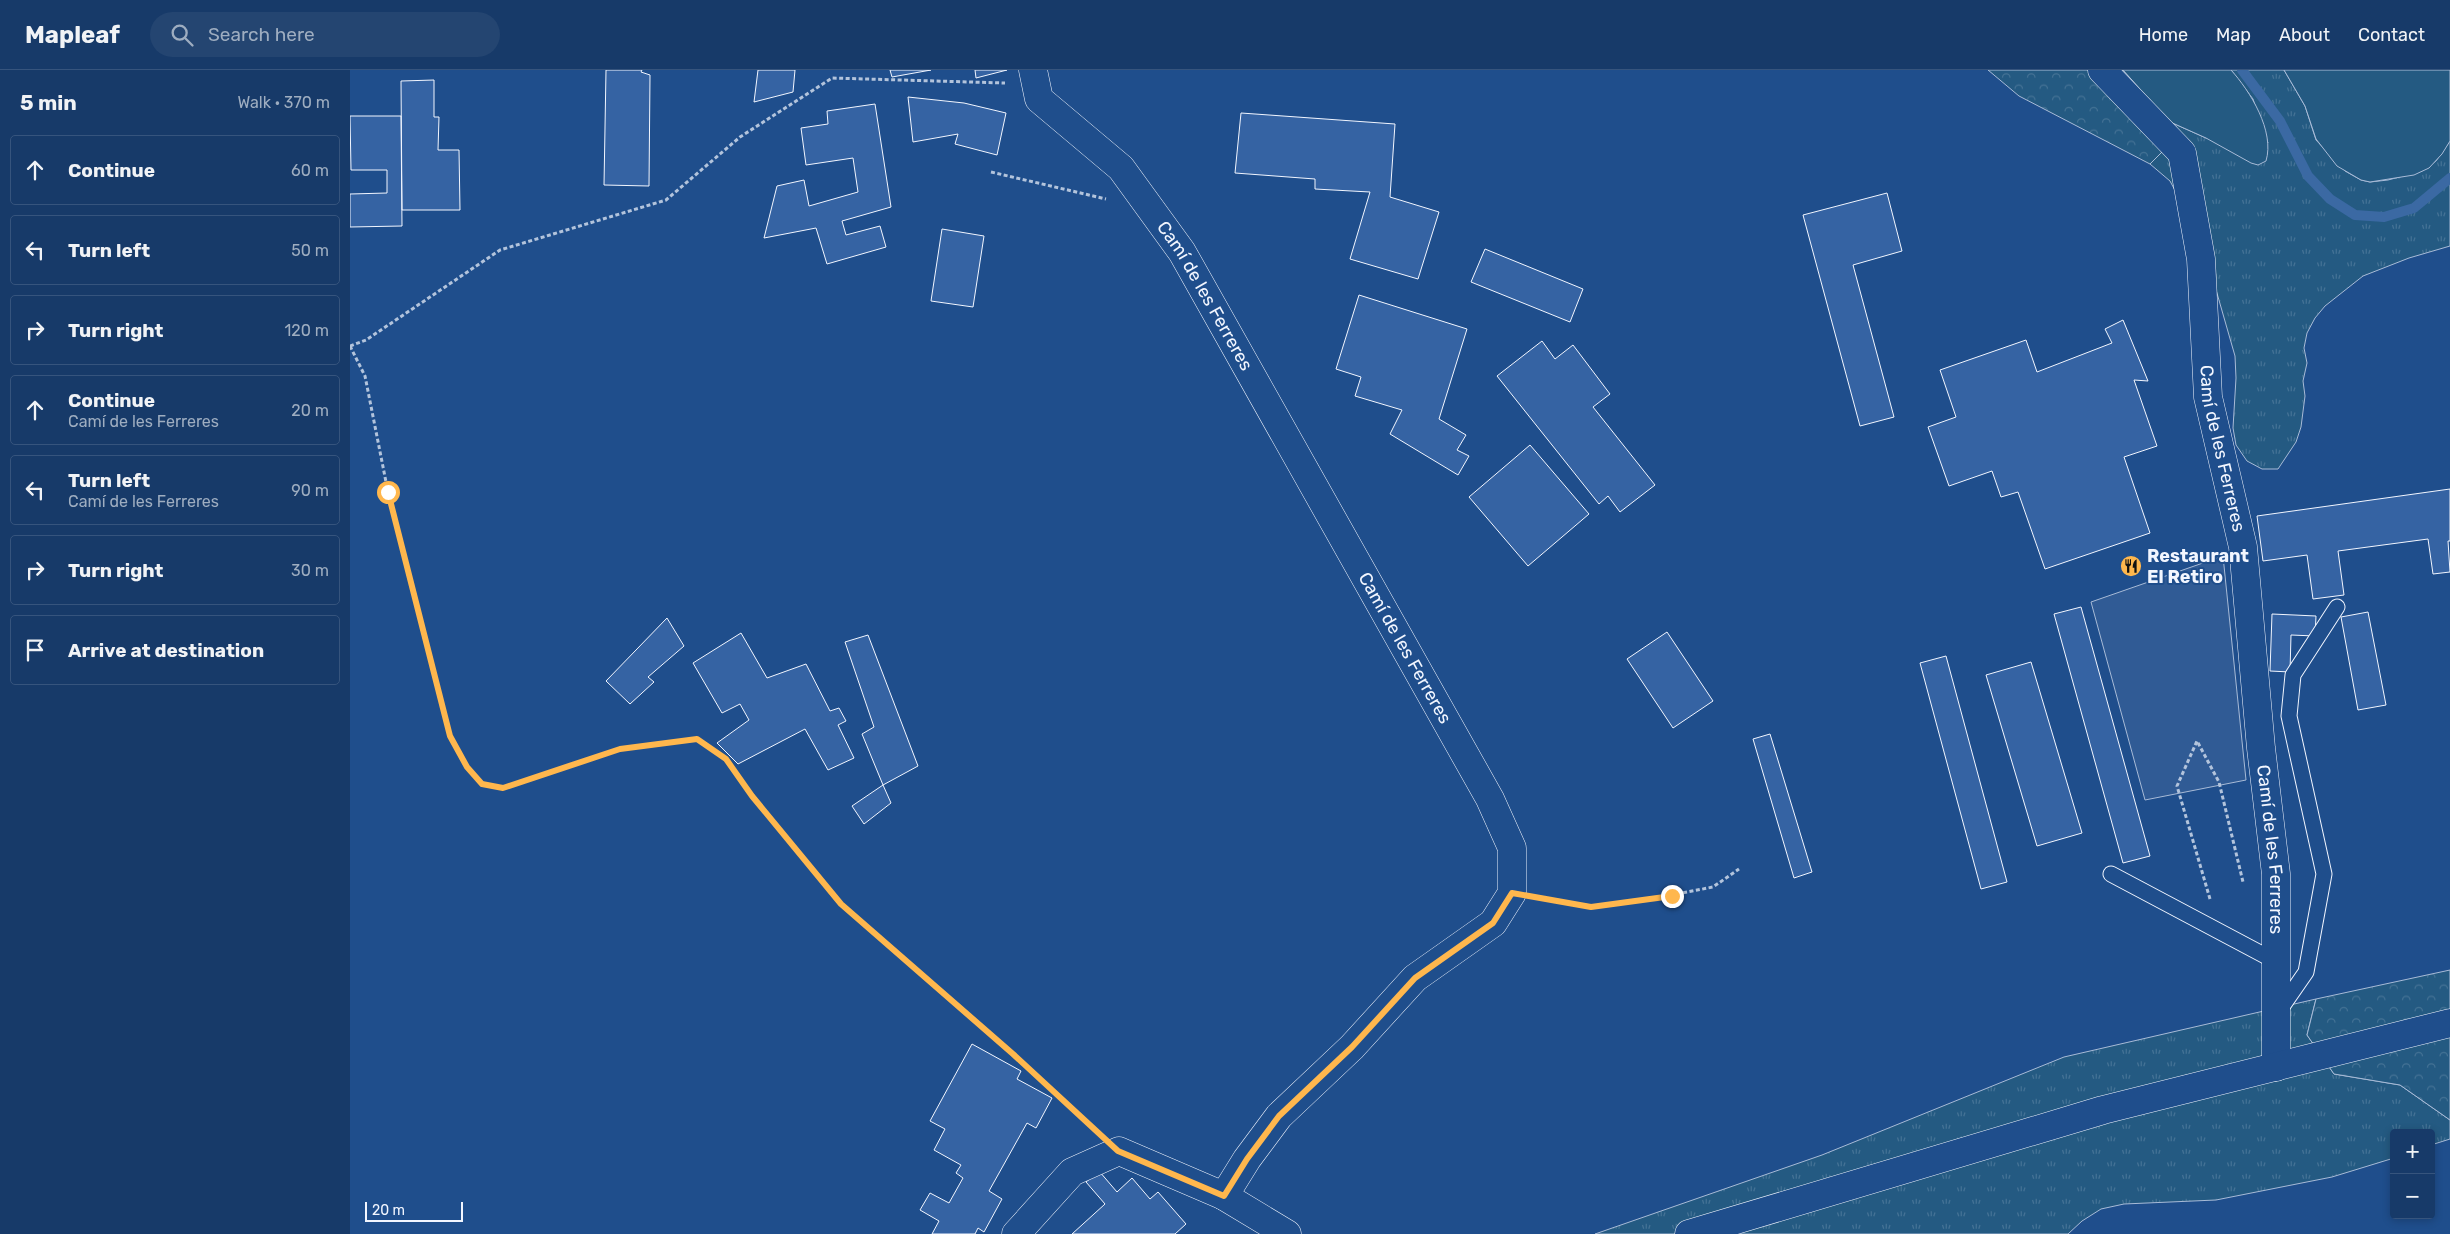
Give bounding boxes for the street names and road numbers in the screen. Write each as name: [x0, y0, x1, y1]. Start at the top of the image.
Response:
street label: Camí de les Ferreres: [1152, 217, 1258, 375]
street label: Camí de les Ferreres: [2195, 364, 2250, 534]
street label: Camí de les Ferreres: [1354, 568, 1456, 727]
street label: Camí de les Ferreres: [2252, 764, 2287, 934]

